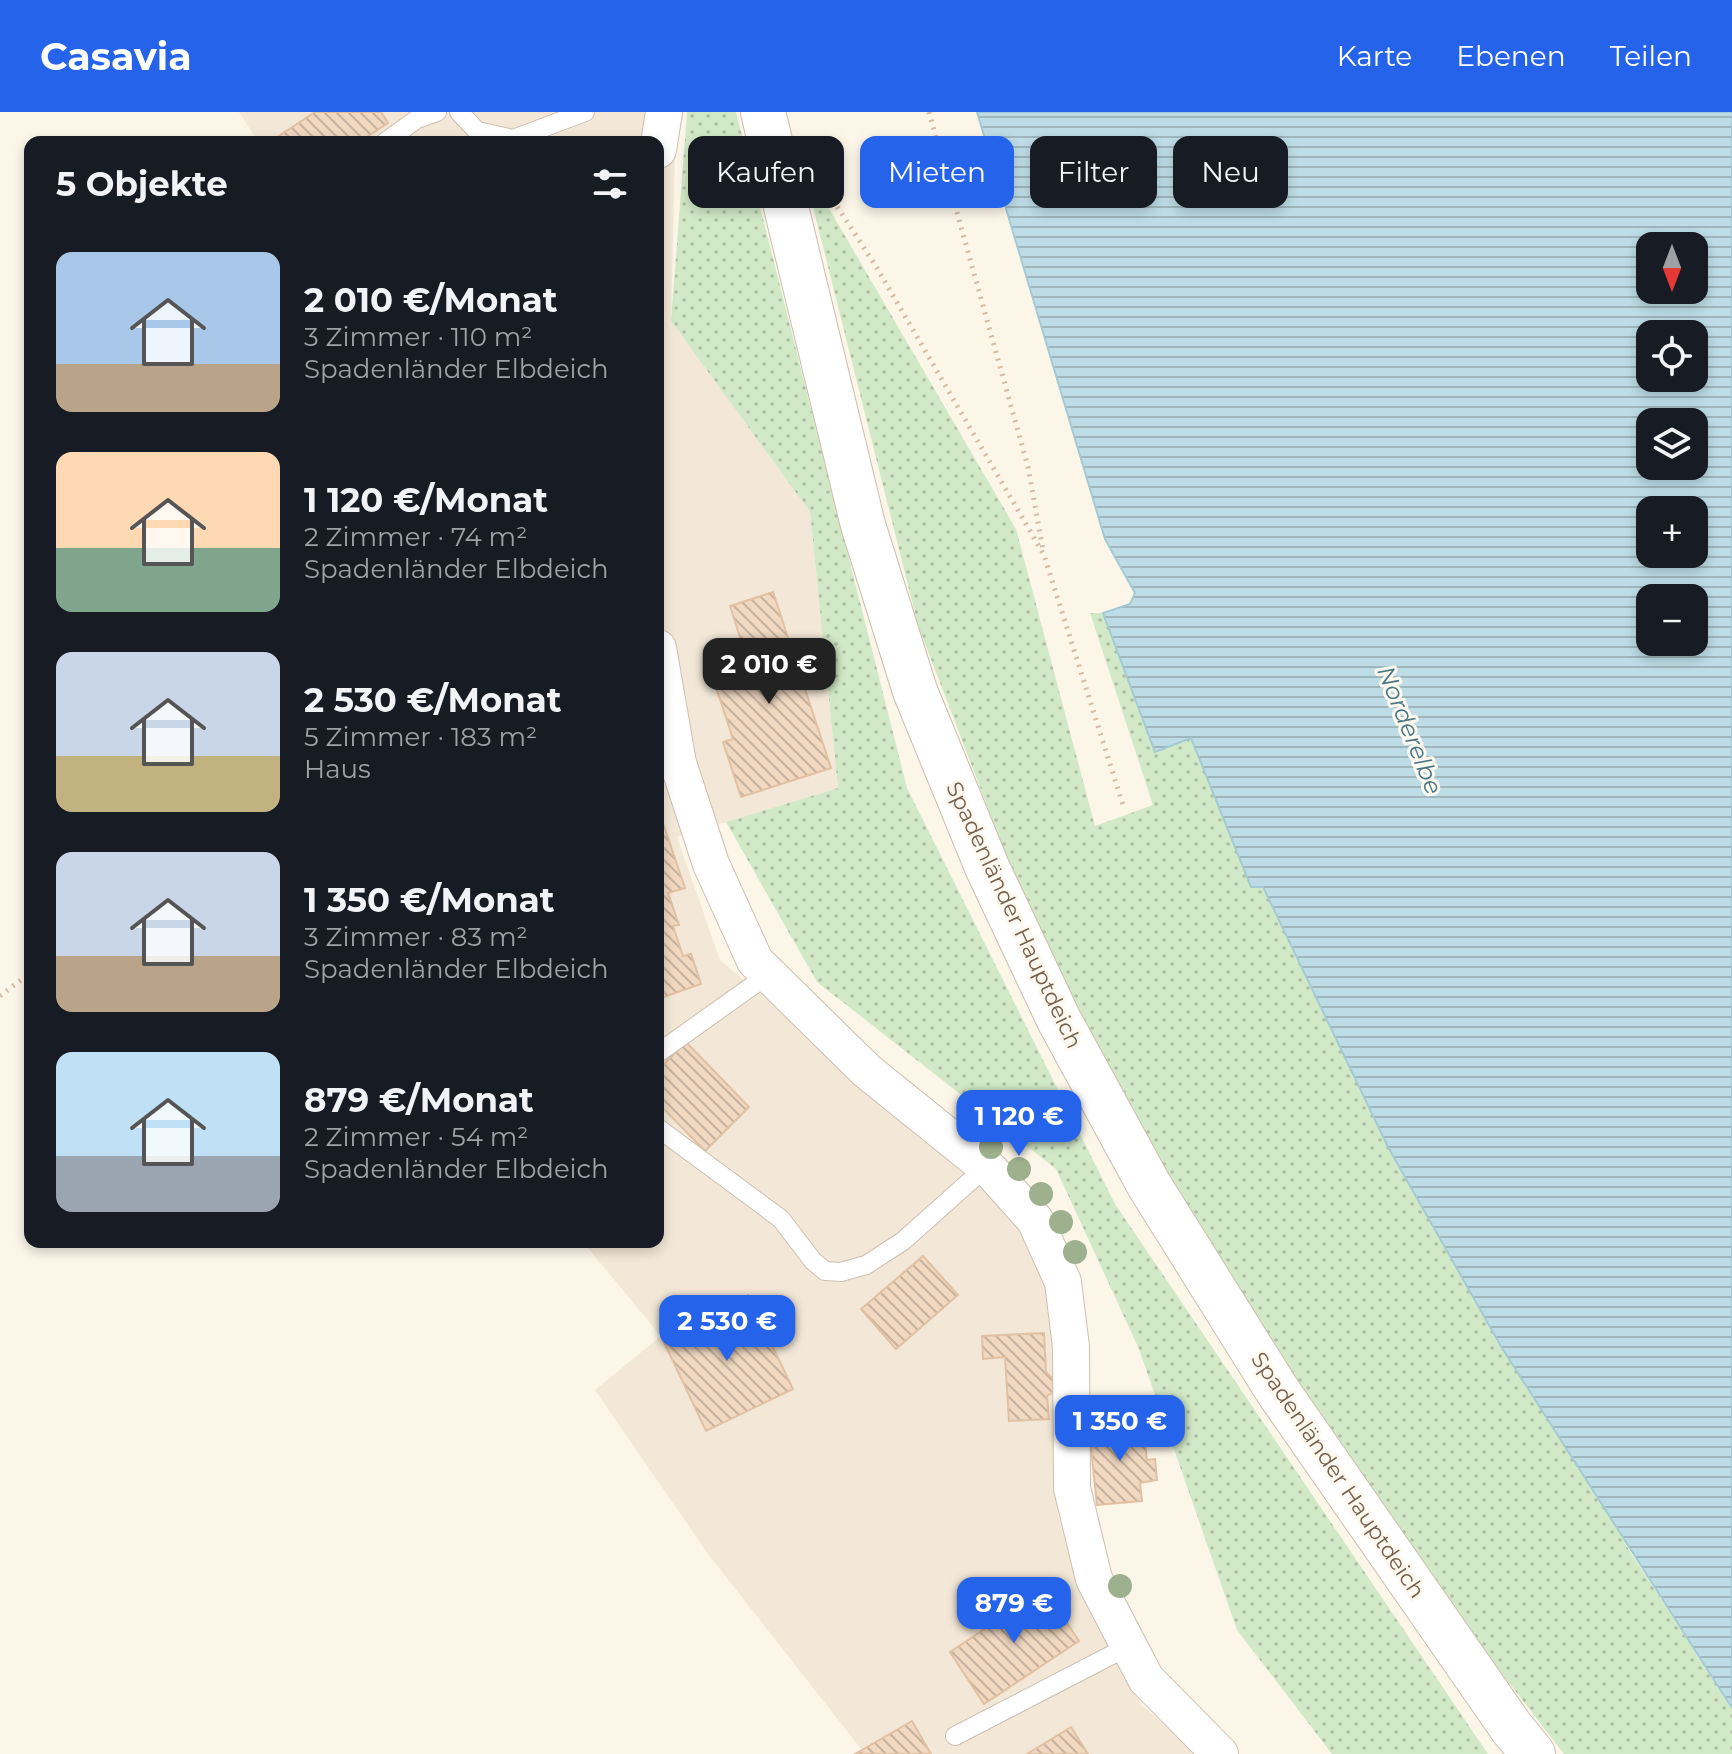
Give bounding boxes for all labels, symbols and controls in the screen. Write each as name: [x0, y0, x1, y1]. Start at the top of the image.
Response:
text: Casavia: [40, 33, 192, 80]
text: Karte: [1337, 39, 1412, 73]
text: Ebenen: [1456, 39, 1566, 73]
text: Teilen: [1610, 39, 1692, 73]
chip: Kaufen: [688, 136, 844, 208]
chip: Mieten: [860, 136, 1014, 208]
chip: Filter: [1030, 136, 1157, 208]
chip: Neu: [1173, 136, 1288, 208]
icon: filters: [588, 162, 632, 206]
text: 5 Objekte: [56, 163, 228, 205]
north arrow: [1636, 232, 1708, 304]
map controls: [1636, 232, 1708, 656]
text: 2 010 €/Monat: [304, 279, 558, 321]
icon: home: [120, 284, 216, 380]
button: locate: [1636, 320, 1708, 392]
text: 3 Zimmer · 110 m²: [304, 321, 532, 353]
text: Spadenländer Elbdeich: [304, 353, 609, 385]
button: layers: [1636, 408, 1708, 480]
text: 1 120 €/Monat: [304, 479, 548, 521]
icon: home: [120, 484, 216, 580]
button: +: [1636, 496, 1708, 568]
text: 2 Zimmer · 74 m²: [304, 521, 527, 553]
text: Spadenländer Elbdeich: [304, 553, 609, 585]
button: −: [1636, 584, 1708, 656]
pin: 2 010 €: [695, 638, 843, 706]
text: 2 010 €: [721, 648, 817, 680]
water label: Norderelbe: [1371, 662, 1449, 798]
text: 2 530 €/Monat: [304, 679, 561, 721]
icon: home: [120, 684, 216, 780]
text: 5 Zimmer · 183 m²: [304, 721, 537, 753]
text: Haus: [304, 753, 371, 785]
street label: Spadenländer Hauptdeich: [940, 777, 1088, 1053]
text: 1 350 €/Monat: [304, 879, 555, 921]
icon: home: [120, 884, 216, 980]
text: 3 Zimmer · 83 m²: [304, 921, 528, 953]
text: Spadenländer Elbdeich: [304, 953, 609, 985]
text: 879 €/Monat: [304, 1079, 534, 1121]
icon: home: [120, 1084, 216, 1180]
pin: 1 120 €: [945, 1090, 1093, 1158]
text: 1 120 €: [974, 1100, 1064, 1132]
text: 2 Zimmer · 54 m²: [304, 1121, 528, 1153]
text: Spadenländer Elbdeich: [304, 1153, 609, 1185]
pin: 2 530 €: [653, 1295, 801, 1363]
text: 2 530 €: [677, 1305, 777, 1337]
street label: Spadenländer Hauptdeich: [1245, 1347, 1431, 1603]
pin: 1 350 €: [1046, 1395, 1194, 1463]
text: 1 350 €: [1073, 1405, 1167, 1437]
pin: 879 €: [958, 1577, 1070, 1645]
text: 879 €: [975, 1587, 1053, 1619]

